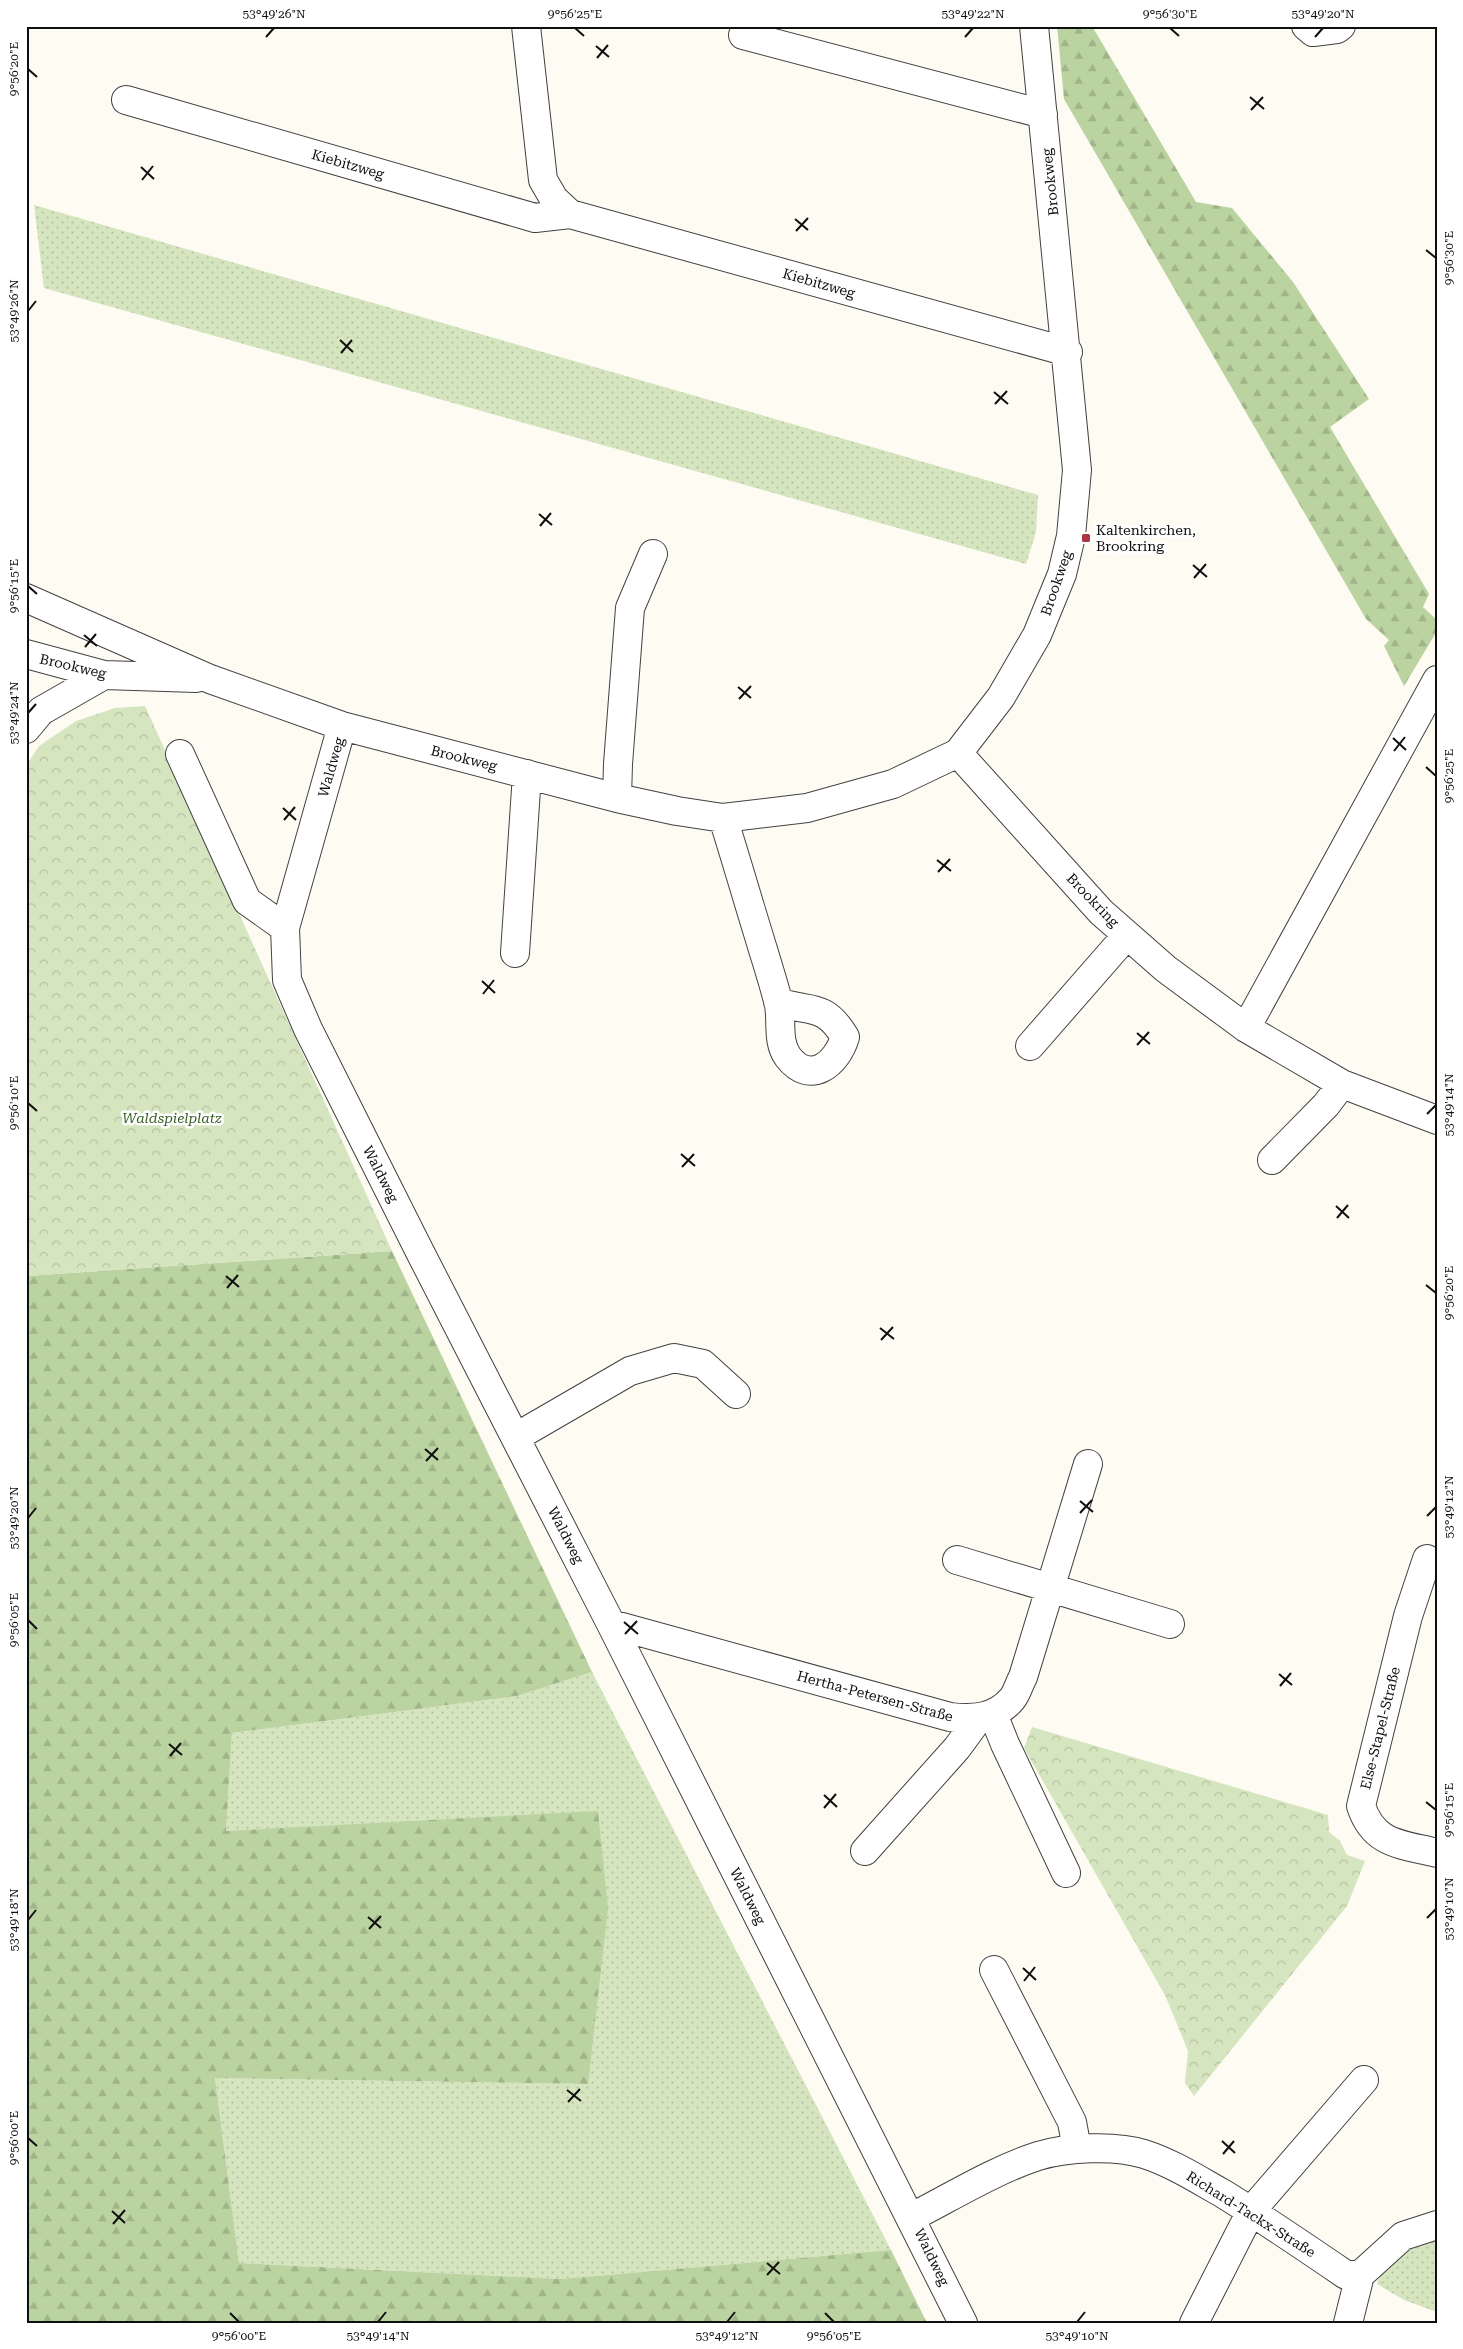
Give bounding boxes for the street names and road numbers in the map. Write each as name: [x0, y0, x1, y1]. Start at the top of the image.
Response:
street label: Kiebitzweg: [310, 146, 386, 182]
street label: Brookweg: [1038, 147, 1061, 217]
street label: Kiebitzweg: [781, 265, 857, 301]
street label: Brookweg: [1037, 548, 1075, 618]
street label: Brookweg: [38, 651, 108, 681]
street label: Waldweg: [315, 735, 347, 799]
street label: Brookweg: [429, 742, 499, 774]
street label: Brookring: [1064, 870, 1122, 930]
street label: Waldweg: [360, 1143, 402, 1205]
street label: Waldweg: [545, 1504, 587, 1566]
street label: Else-Stapel-Straße: [1357, 1665, 1403, 1791]
street label: Hertha-Petersen-Straße: [795, 1667, 955, 1725]
street label: Waldweg: [727, 1865, 769, 1927]
street label: Richard-Tackx-Straße: [1184, 2168, 1319, 2260]
street label: Waldweg: [911, 2226, 953, 2288]

